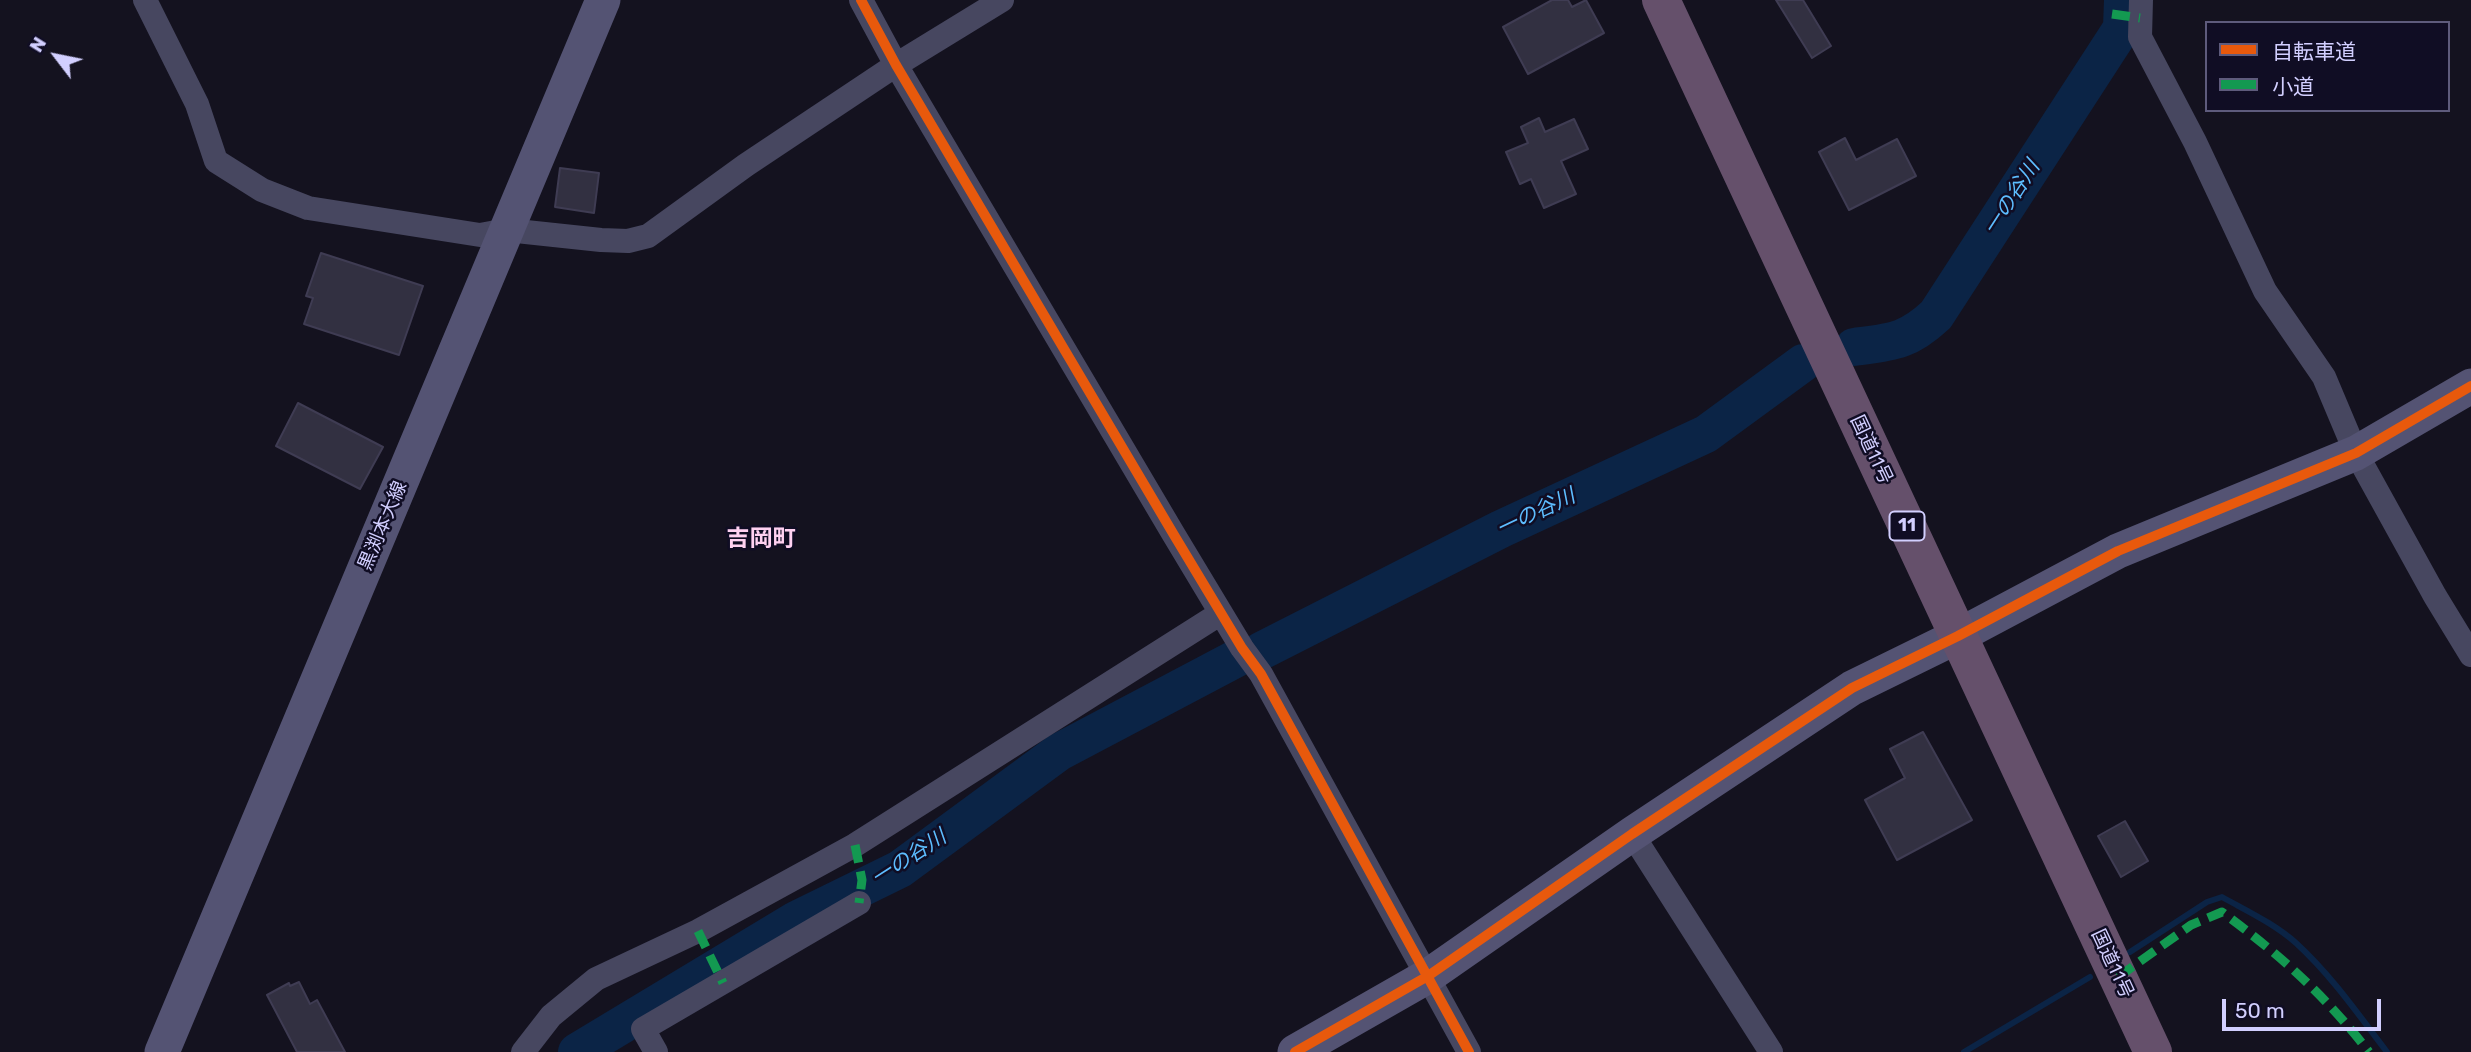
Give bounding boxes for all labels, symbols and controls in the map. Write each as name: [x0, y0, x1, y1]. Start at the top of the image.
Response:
north arrow: [21, 21, 91, 91]
legend: [2205, 21, 2450, 112]
text: N: [24, 33, 51, 57]
text: 自転車道: [2272, 39, 2356, 64]
text: 小道: [2272, 74, 2314, 99]
water label: 一の谷川: [1979, 156, 2045, 240]
street label: 国道11号: [1845, 412, 1897, 488]
street label: 黒渕本大線: [354, 478, 412, 574]
water label: 一の谷川: [1493, 484, 1579, 542]
road number: 11: [1890, 512, 1924, 540]
district label: 吉岡町: [727, 525, 795, 553]
water label: 一の谷川: [867, 825, 951, 891]
street label: 国道11号: [2086, 926, 2138, 1002]
scale bar: [2226, 986, 2385, 1030]
text: 50 m: [2235, 998, 2285, 1023]

